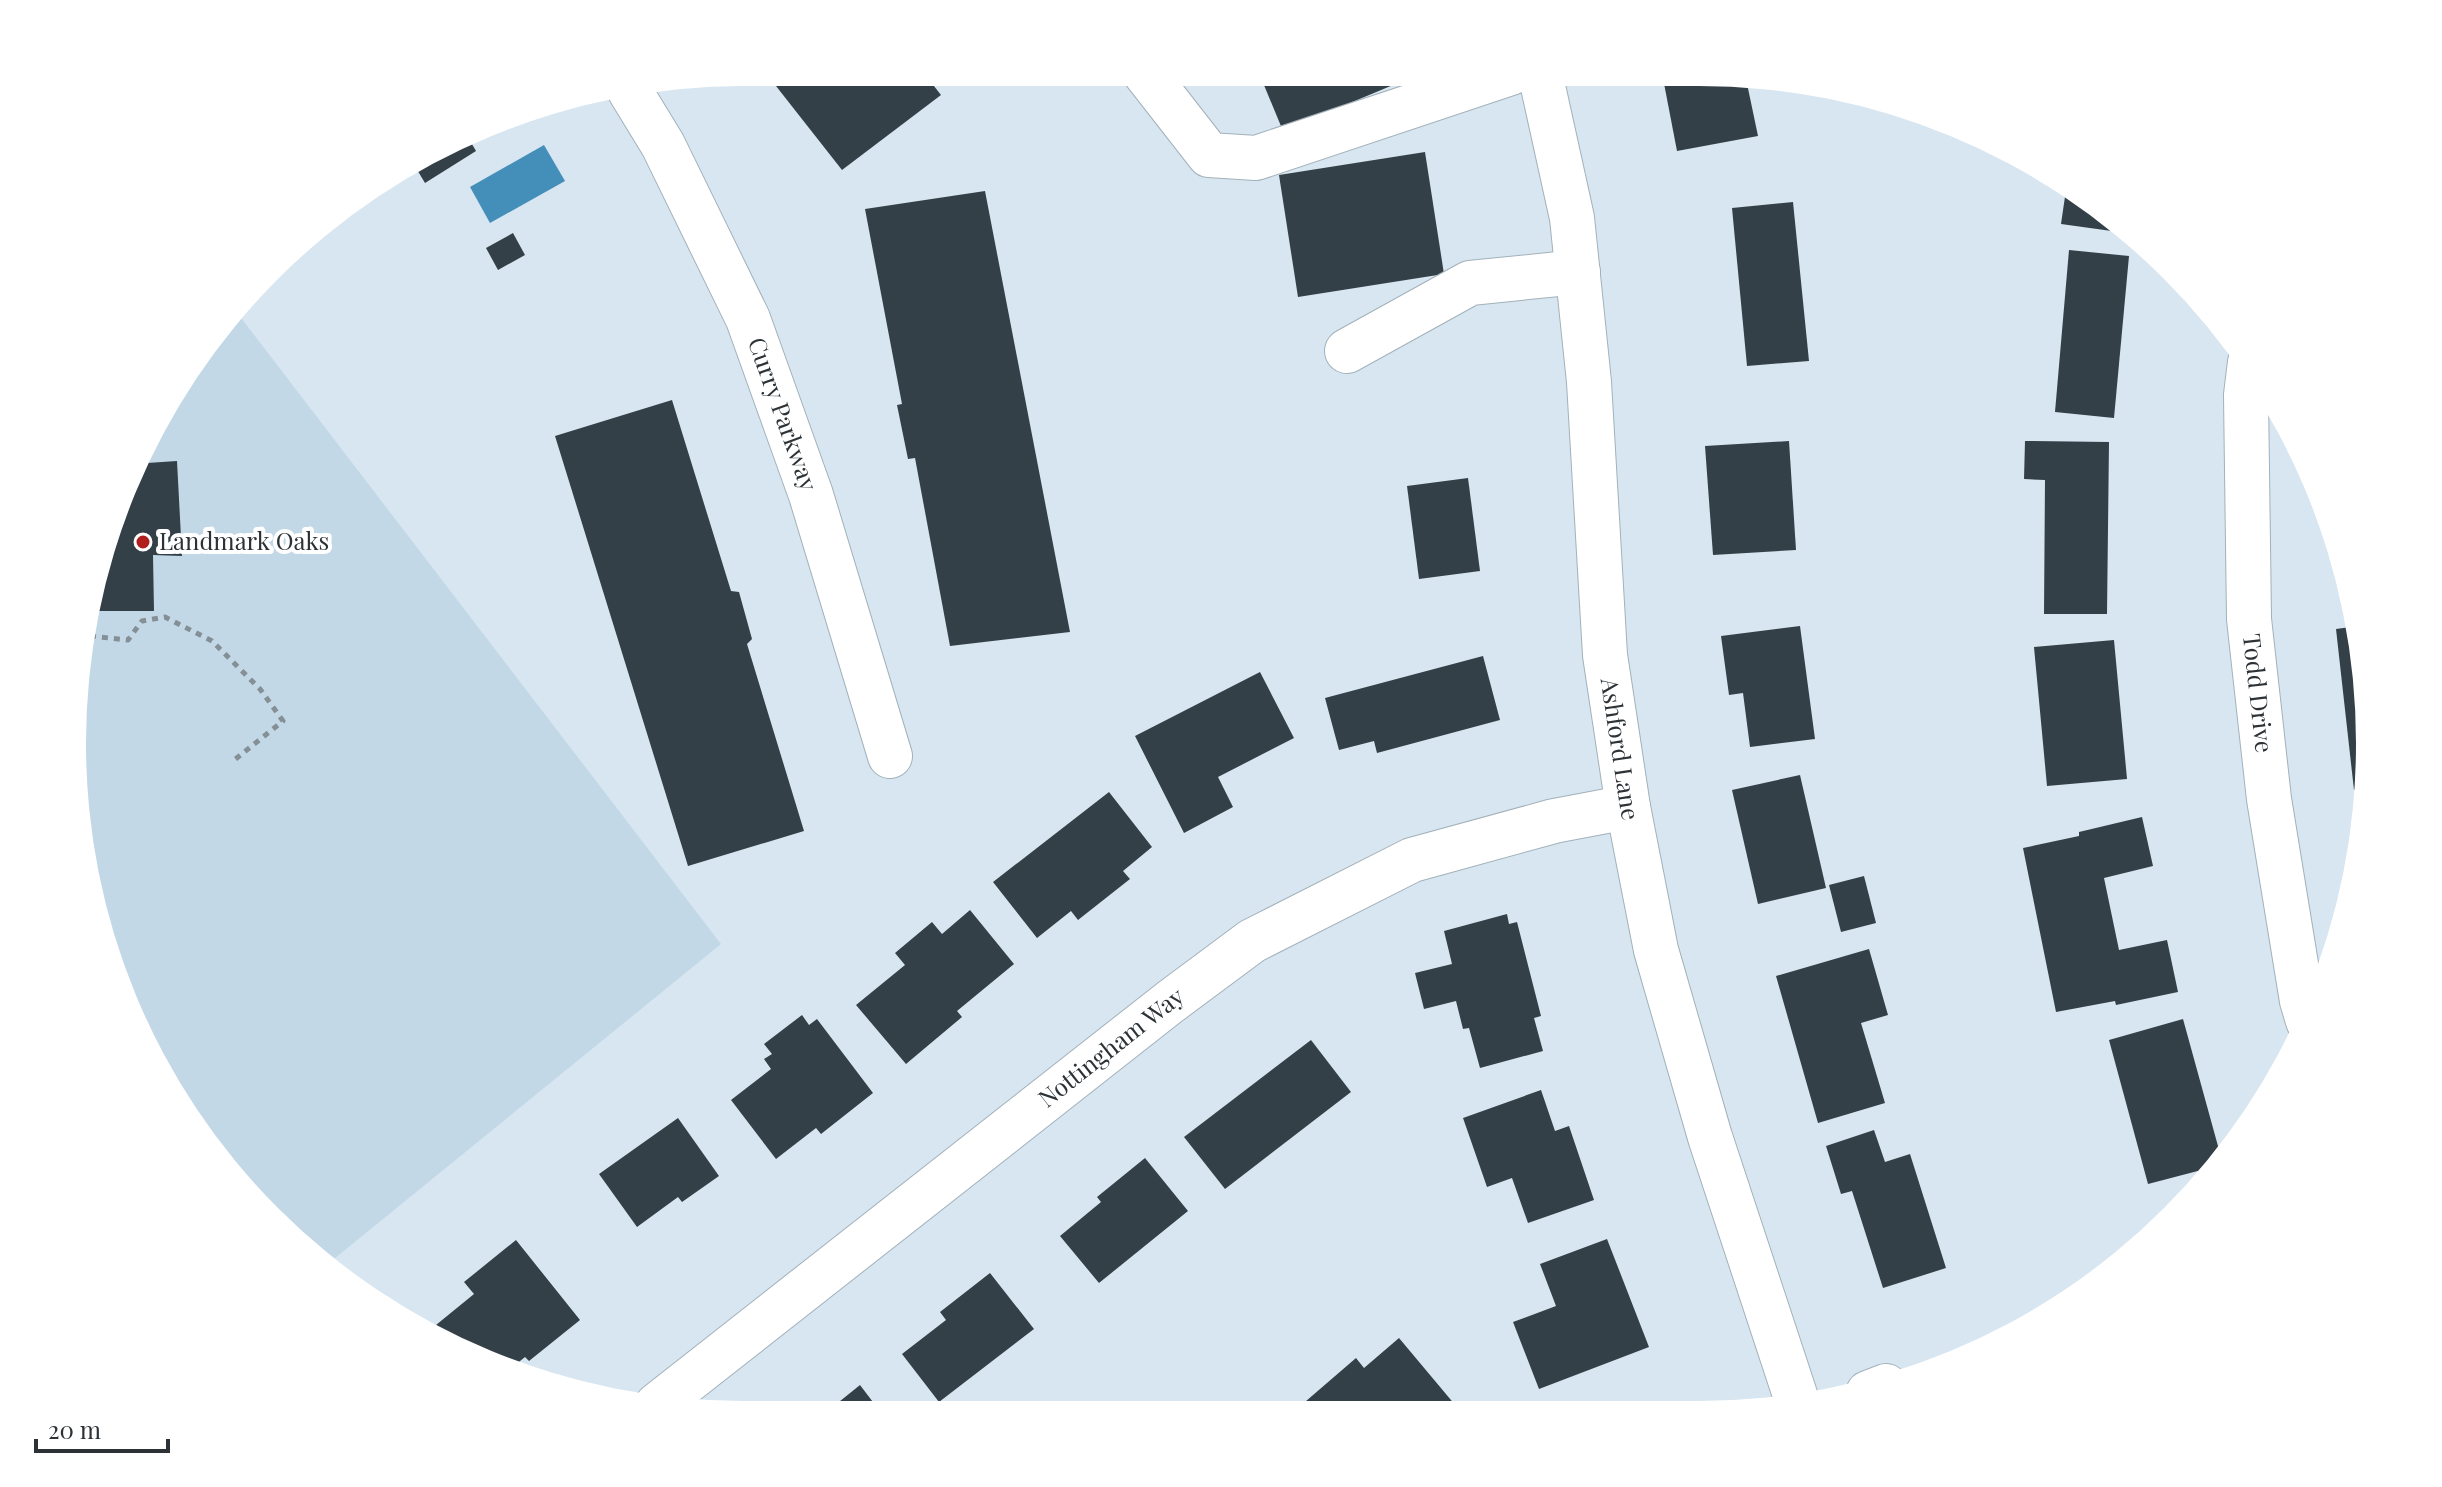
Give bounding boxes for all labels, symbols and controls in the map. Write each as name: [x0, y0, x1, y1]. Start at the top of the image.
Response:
street label: Curry Parkway: [742, 332, 826, 495]
place label: Landmark Oaks: [159, 524, 329, 556]
marker: Landmark Oaks: [134, 533, 152, 551]
street label: Todd Drive: [2237, 632, 2282, 754]
street label: Ashford Lane: [1595, 675, 1648, 823]
street label: Nottingham Way: [1031, 979, 1190, 1113]
scale bar: [36, 1403, 168, 1453]
text: 20 m: [48, 1413, 101, 1445]

